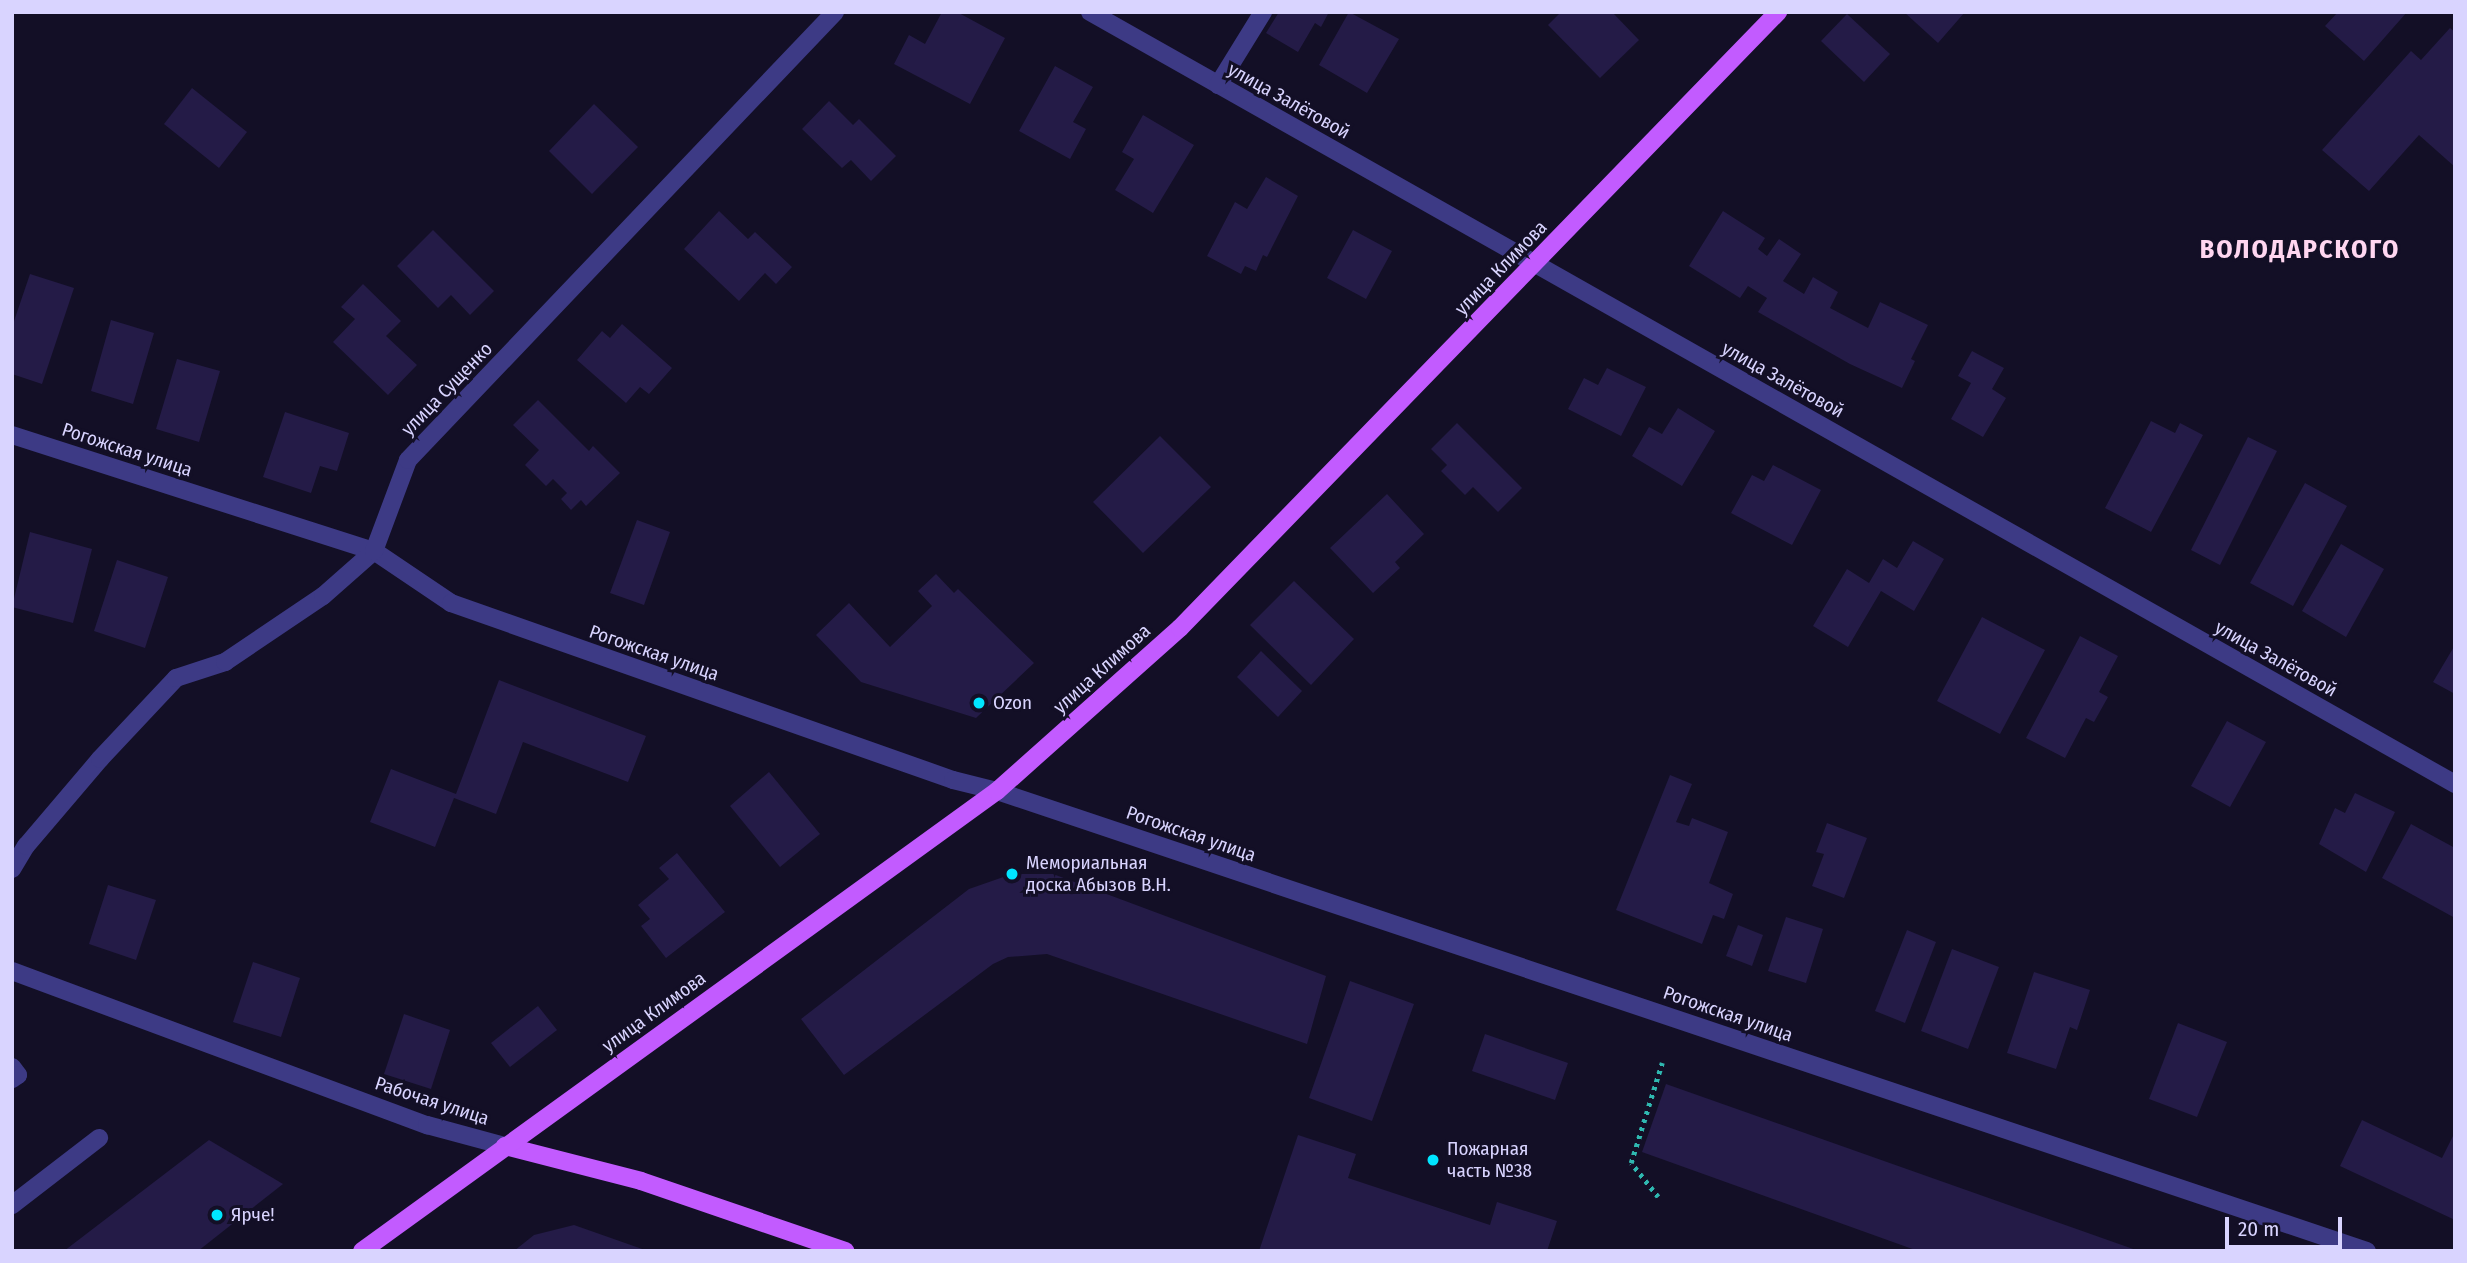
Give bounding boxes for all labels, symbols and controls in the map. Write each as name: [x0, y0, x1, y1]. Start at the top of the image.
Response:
street label: улица Залётовой: [1224, 58, 1354, 144]
street label: улица Климова: [1450, 216, 1552, 320]
district label: ВОЛОДАРСКОГО: [2201, 234, 2399, 266]
street label: улица Залётовой: [1718, 337, 1848, 423]
street label: улица Сущенко: [397, 338, 497, 440]
street label: Рогожская улица: [59, 418, 195, 482]
street label: улица Залётовой: [2211, 616, 2341, 702]
street label: Рогожская улица: [586, 620, 722, 686]
street label: улица Климова: [1049, 620, 1155, 718]
place label: Ozon: [993, 692, 1032, 714]
marker: Ozon: [971, 695, 987, 711]
street label: Рогожская улица: [1123, 801, 1259, 867]
place label: Мемориальная доска Абызов В.Н.: [1026, 852, 1171, 896]
marker: Мемориальная доска Абызов В.Н.: [1004, 866, 1020, 882]
street label: улица Климова: [598, 967, 710, 1057]
street label: Рогожская улица: [1660, 981, 1796, 1047]
street label: Рабочая улица: [372, 1072, 492, 1130]
place label: Пожарная часть №38: [1447, 1138, 1532, 1182]
marker: Пожарная часть №38: [1425, 1152, 1441, 1168]
place label: Ярче!: [231, 1204, 275, 1226]
scale bar: [2229, 1204, 2346, 1248]
marker: Ярче!: [209, 1207, 225, 1223]
text: 20 m: [2238, 1216, 2279, 1242]

